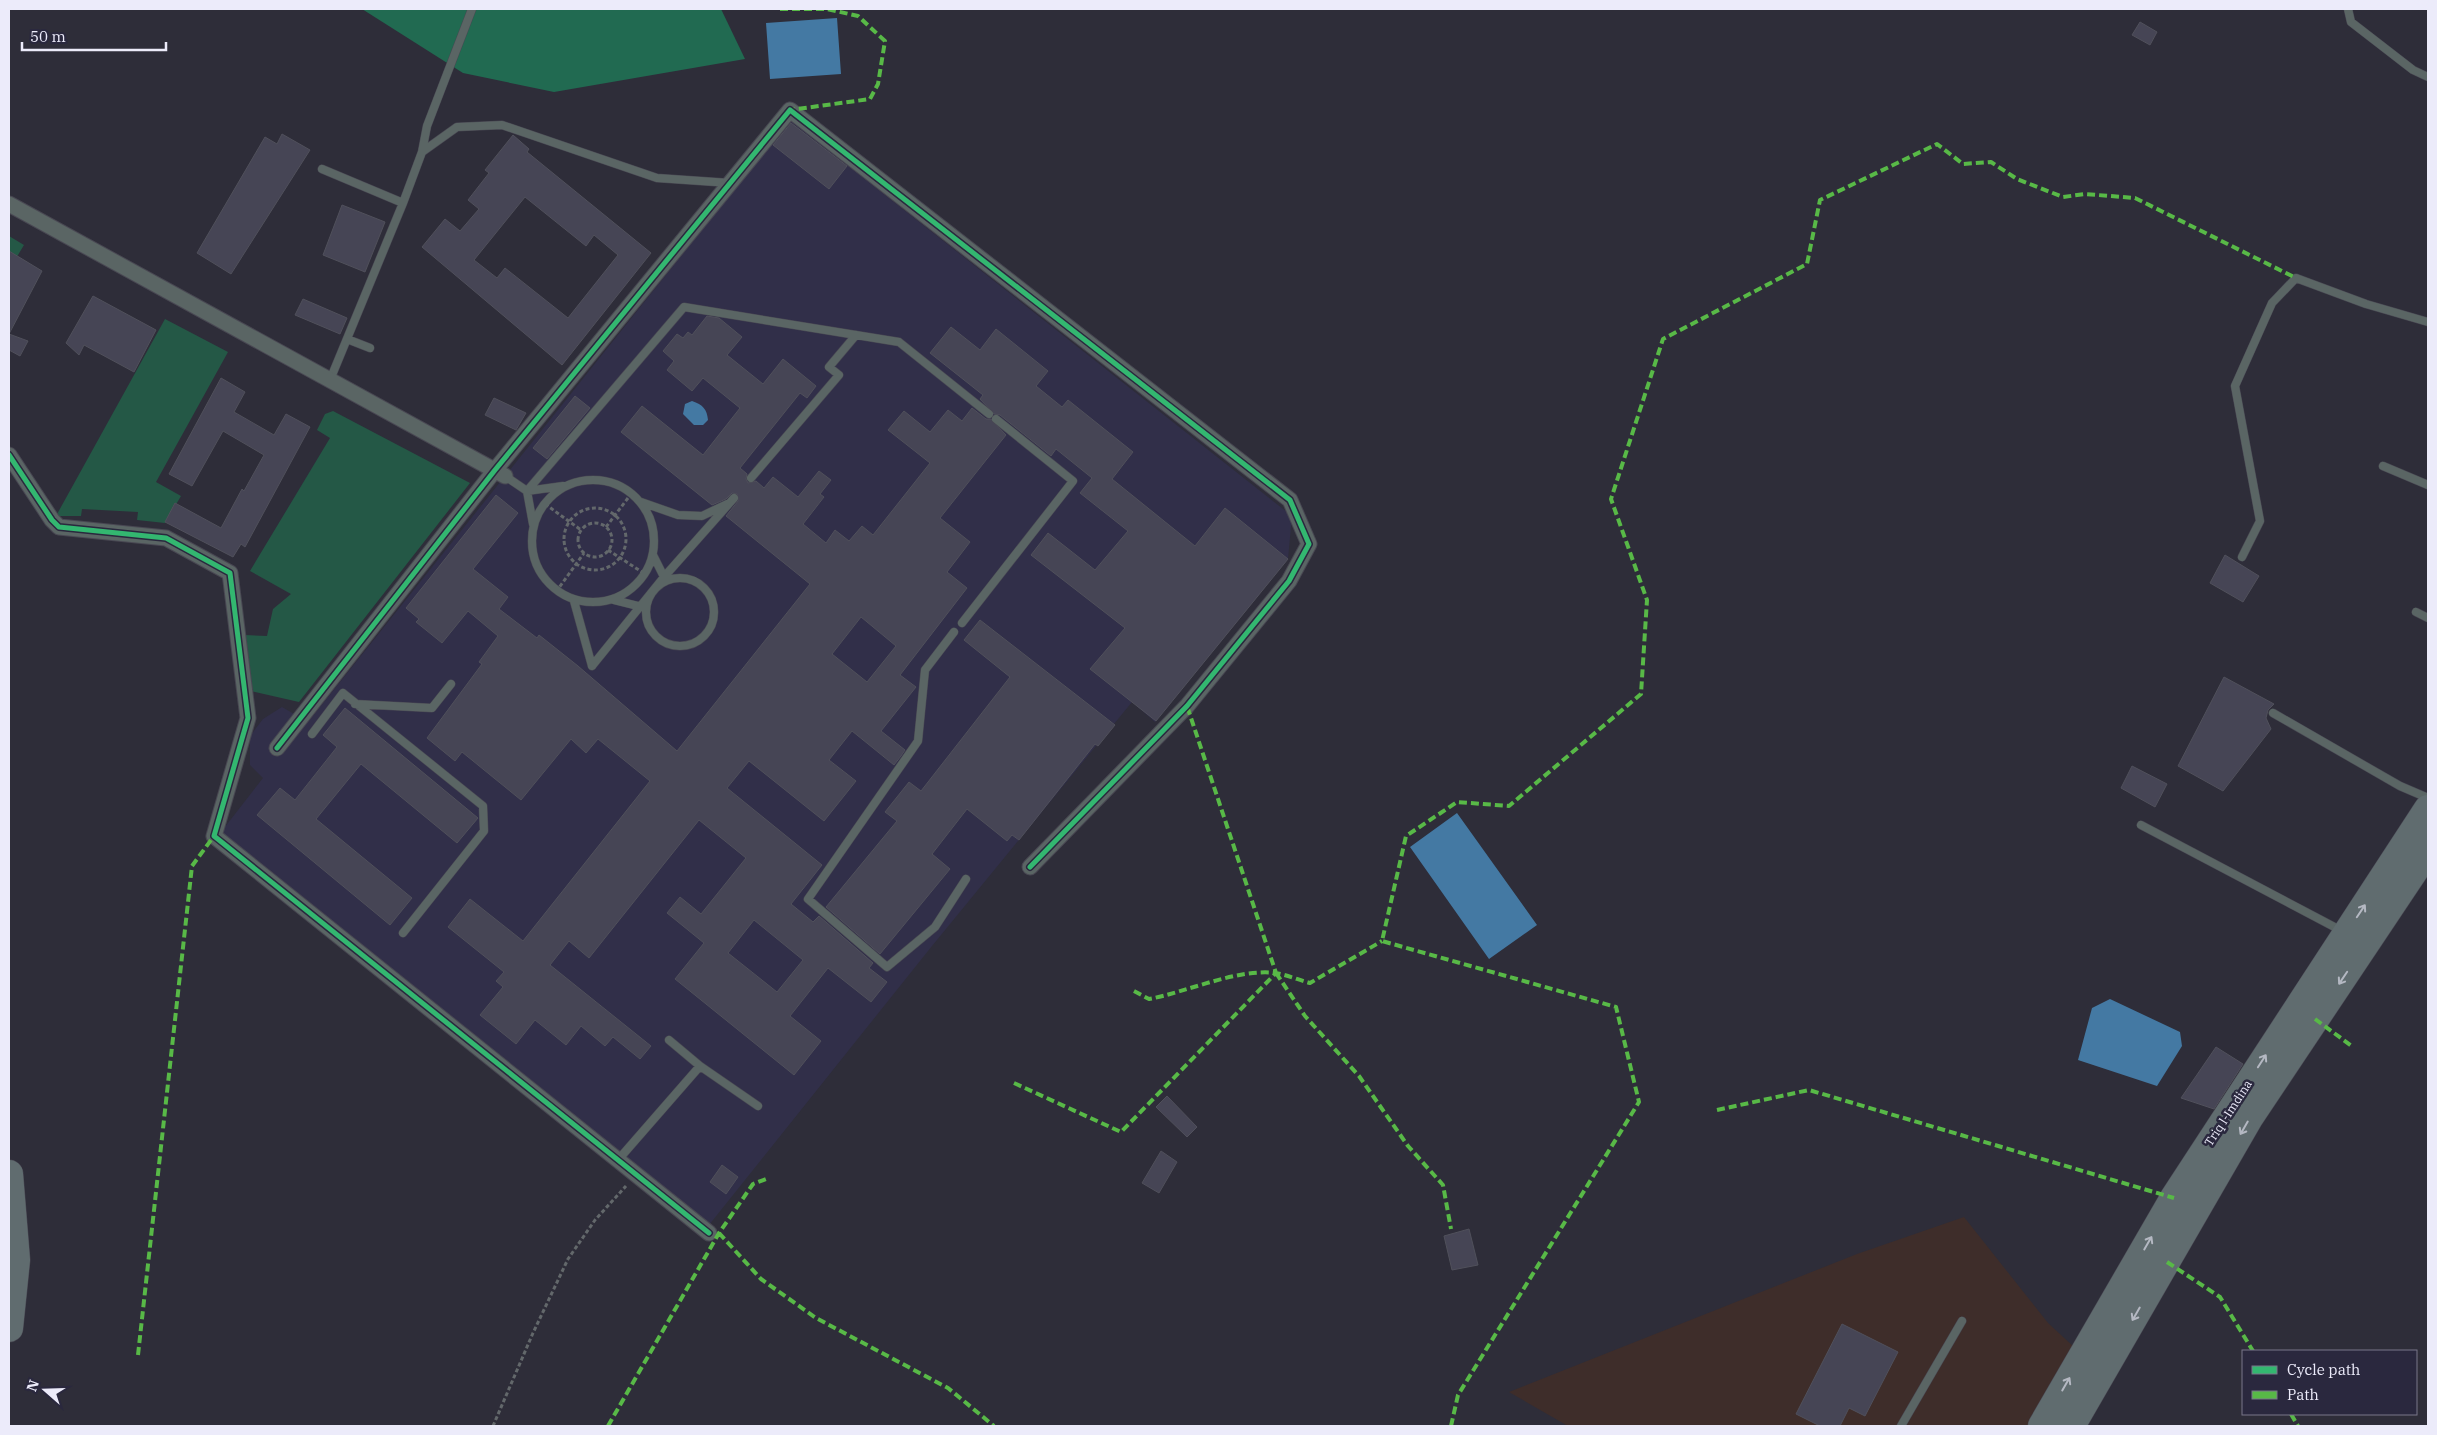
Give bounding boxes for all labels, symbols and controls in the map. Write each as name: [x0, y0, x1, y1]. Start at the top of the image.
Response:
scale bar: [22, 20, 166, 52]
text: 50 m: [30, 27, 66, 46]
one-way arrow: [2356, 904, 2366, 918]
one-way arrow: [2338, 970, 2348, 984]
one-way arrow: [2257, 1054, 2267, 1068]
street label: Triq l-Imdina: [2201, 1077, 2255, 1149]
one-way arrow: [2238, 1120, 2248, 1134]
one-way arrow: [2143, 1237, 2153, 1251]
one-way arrow: [2131, 1306, 2141, 1321]
legend: [2242, 1350, 2417, 1415]
text: Cycle path: [2287, 1360, 2360, 1379]
north arrow: [20, 1365, 70, 1415]
text: N: [22, 1377, 43, 1394]
one-way arrow: [2062, 1377, 2072, 1392]
text: Path: [2287, 1385, 2319, 1404]

